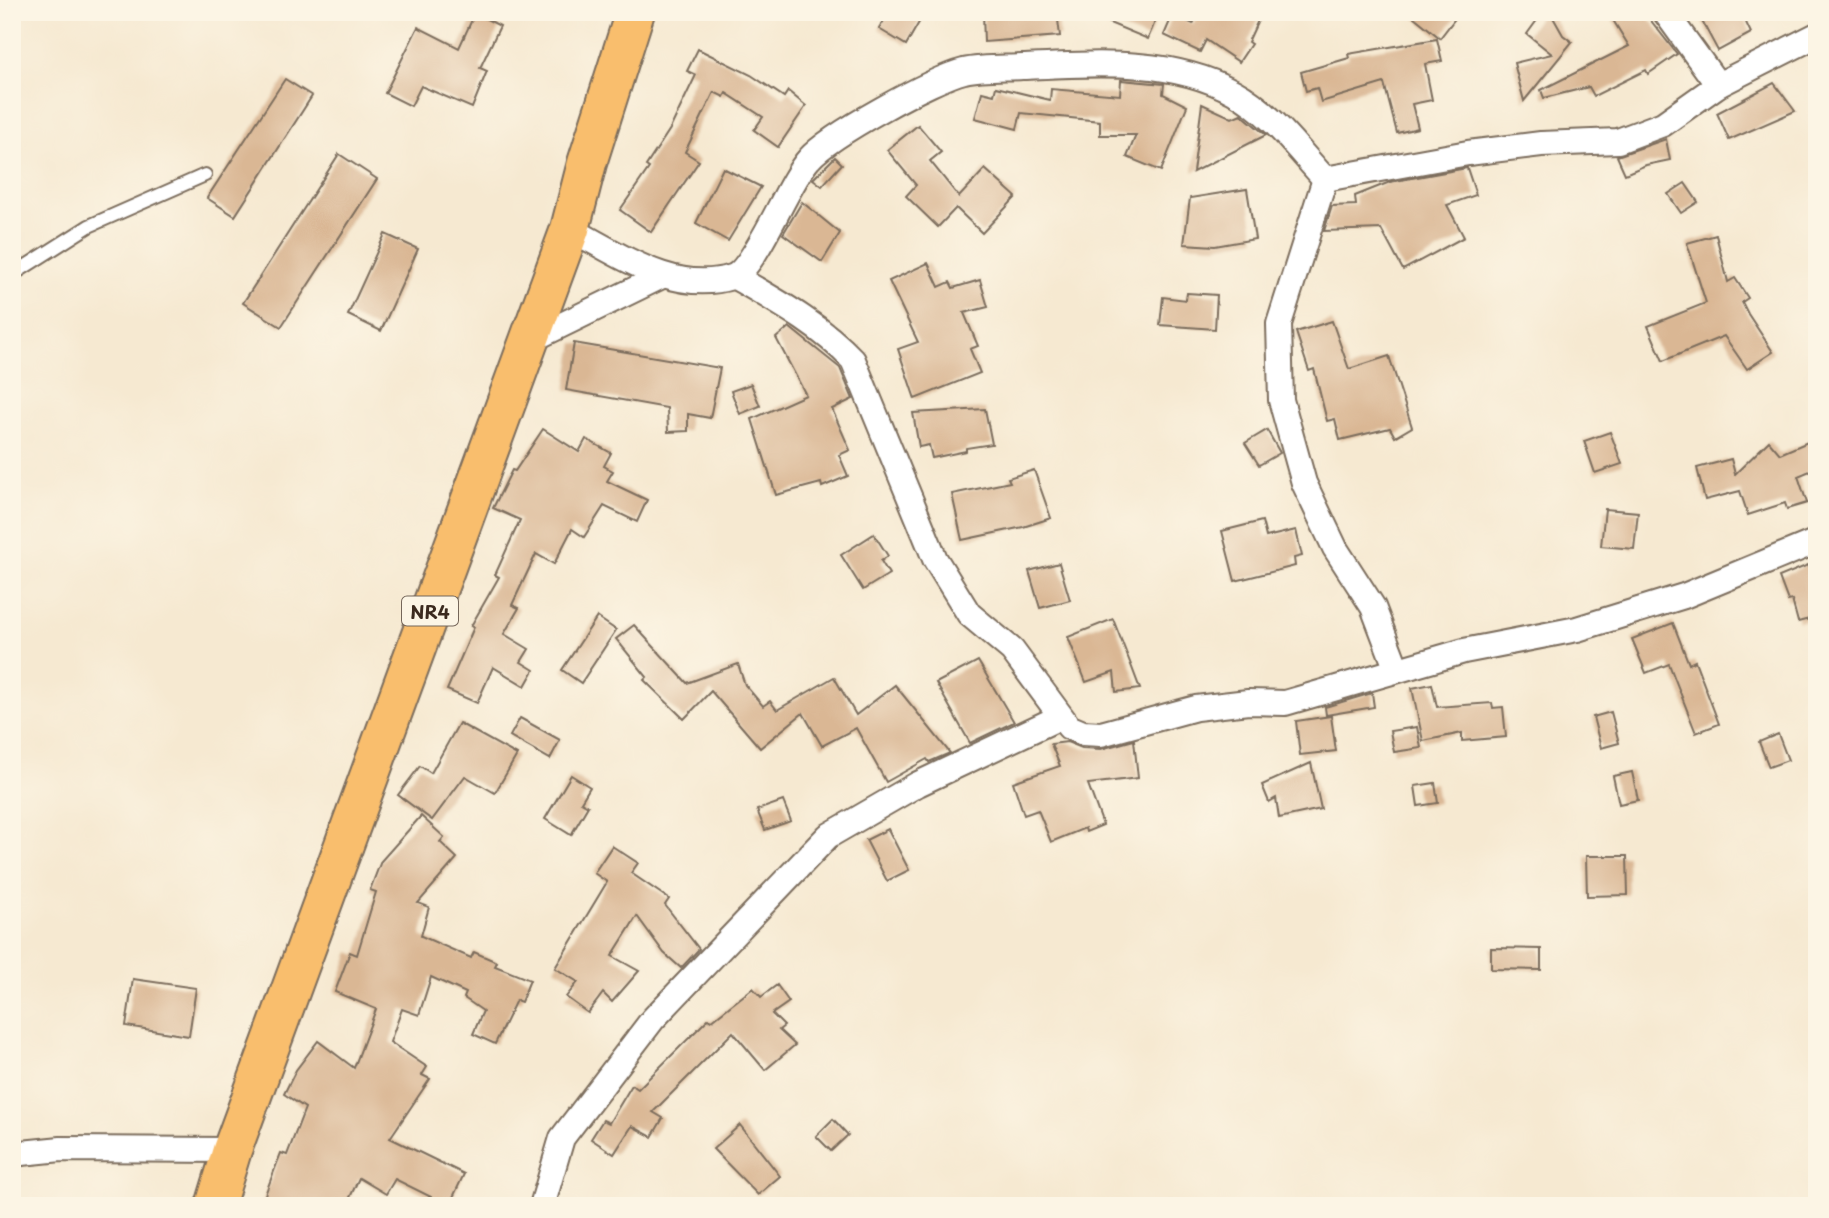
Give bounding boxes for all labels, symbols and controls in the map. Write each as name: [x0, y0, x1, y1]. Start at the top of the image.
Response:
road number: NR4: [402, 596, 458, 626]

